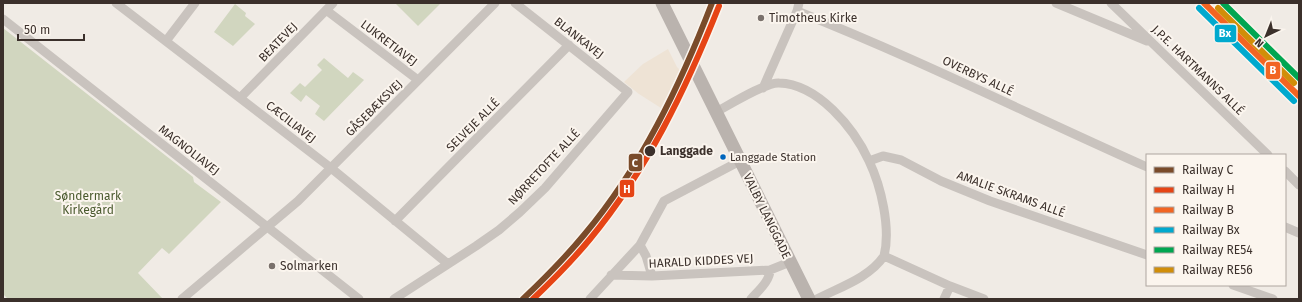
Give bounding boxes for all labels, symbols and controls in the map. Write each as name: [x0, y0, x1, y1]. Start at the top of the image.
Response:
place label: Timotheus Kirke: [769, 11, 857, 25]
marker: Timotheus Kirke: [756, 13, 766, 23]
street label: BLANKAVEJ: [552, 14, 606, 62]
scale bar: [18, 16, 84, 42]
north arrow: [1246, 16, 1286, 56]
street label: LUKRETIAVEJ: [358, 17, 420, 69]
street label: BEATEVEJ: [256, 19, 300, 65]
street label: J.P.E. HARTMANNS ALLÉ: [1149, 22, 1248, 118]
text: 50 m: [24, 23, 50, 37]
line badge: Bx: [1214, 24, 1237, 43]
text: Bx: [1219, 27, 1232, 40]
text: N: [1252, 36, 1267, 50]
street label: OVERBYS ALLÉ: [940, 52, 1016, 99]
line badge: B: [1265, 61, 1281, 80]
text: B: [1270, 64, 1277, 77]
street label: GÅSEBÆKSVEJ: [341, 75, 405, 139]
street label: SELVEJE ALLÉ: [443, 95, 503, 155]
street label: CÆCILIAVEJ: [263, 98, 319, 146]
street label: MAGNOLIAVEJ: [156, 122, 222, 178]
street label: NØRRETOFTE ALLÉ: [505, 126, 583, 208]
marker: Langgade: [643, 144, 657, 158]
place label: Langgade: [660, 144, 713, 158]
place label: Langgade Station: [730, 151, 816, 164]
marker: Langgade Station: [718, 152, 728, 162]
line badge: C: [628, 153, 643, 172]
legend: [1146, 154, 1286, 286]
text: C: [632, 157, 639, 170]
text: Railway C: [1182, 163, 1233, 177]
street label: AMALIE SKRAMS ALLÉ: [955, 167, 1067, 220]
street label: VALBY LANGGADE: [740, 171, 794, 261]
line badge: H: [619, 179, 635, 198]
text: H: [623, 183, 631, 196]
text: Railway H: [1182, 183, 1235, 197]
park label: Søndermark Kirkegård: [55, 189, 122, 217]
text: Railway B: [1182, 203, 1234, 217]
text: Railway Bx: [1182, 223, 1240, 237]
text: Railway RE54: [1182, 243, 1253, 257]
street label: HARALD KIDDES VEJ: [648, 251, 754, 271]
place label: Solmarken: [280, 259, 338, 273]
marker: Solmarken: [267, 261, 277, 271]
text: Railway RE56: [1182, 263, 1253, 277]

